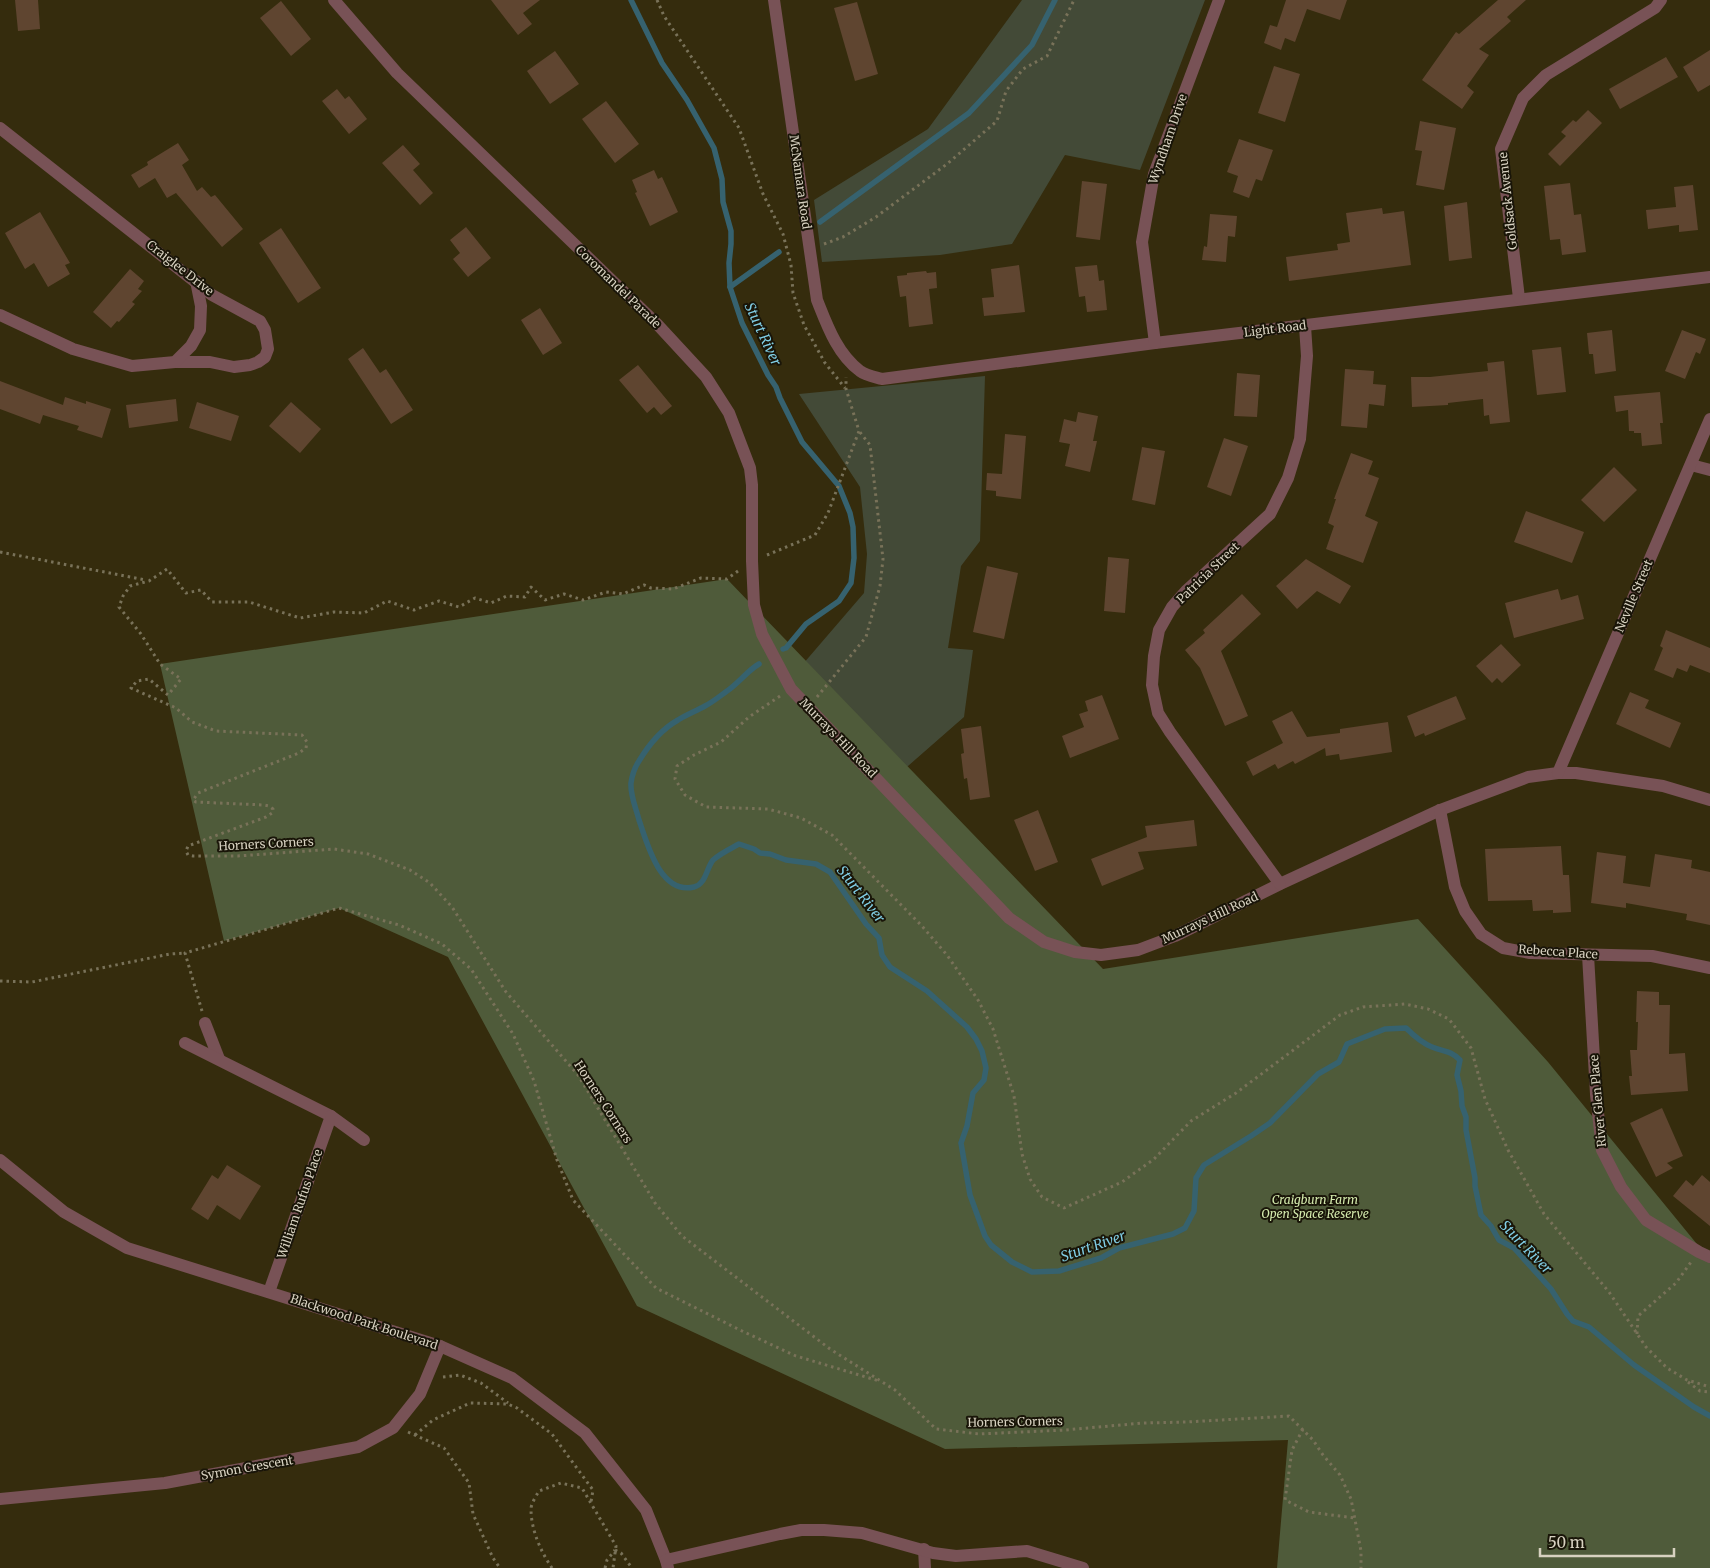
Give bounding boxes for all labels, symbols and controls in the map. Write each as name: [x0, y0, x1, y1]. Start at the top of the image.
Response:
street label: Wyndham Drive: [1145, 92, 1190, 187]
street label: McNamara Road: [786, 134, 815, 230]
street label: Goldsack Avenue: [1495, 152, 1520, 251]
street label: Craiglee Drive: [144, 237, 217, 298]
street label: Coromandel Parade: [573, 242, 664, 331]
water label: Sturt River: [741, 300, 786, 369]
street label: Light Road: [1243, 317, 1307, 340]
street label: Patricia Street: [1173, 539, 1242, 606]
street label: Neville Street: [1612, 557, 1656, 634]
street label: Murrays Hill Road: [797, 695, 880, 780]
street label: Horners Corners: [218, 834, 314, 853]
water label: Sturt River: [833, 862, 889, 926]
street label: Murrays Hill Road: [1159, 889, 1260, 946]
street label: Rebecca Place: [1518, 941, 1598, 962]
street label: River Glen Place: [1586, 1054, 1609, 1148]
street label: Horners Corners: [571, 1058, 636, 1146]
street label: William Rufus Place: [273, 1147, 325, 1261]
park label: Craigburn Farm Open Space Reserve: [1261, 1192, 1369, 1221]
water label: Sturt River: [1496, 1217, 1556, 1278]
water label: Sturt River: [1058, 1226, 1128, 1265]
street label: Blackwood Park Boulevard: [288, 1291, 440, 1353]
street label: Horners Corners: [967, 1413, 1063, 1430]
street label: Symon Crescent: [200, 1452, 294, 1483]
scale bar: [1540, 1526, 1674, 1558]
text: 50 m: [1548, 1533, 1585, 1552]

